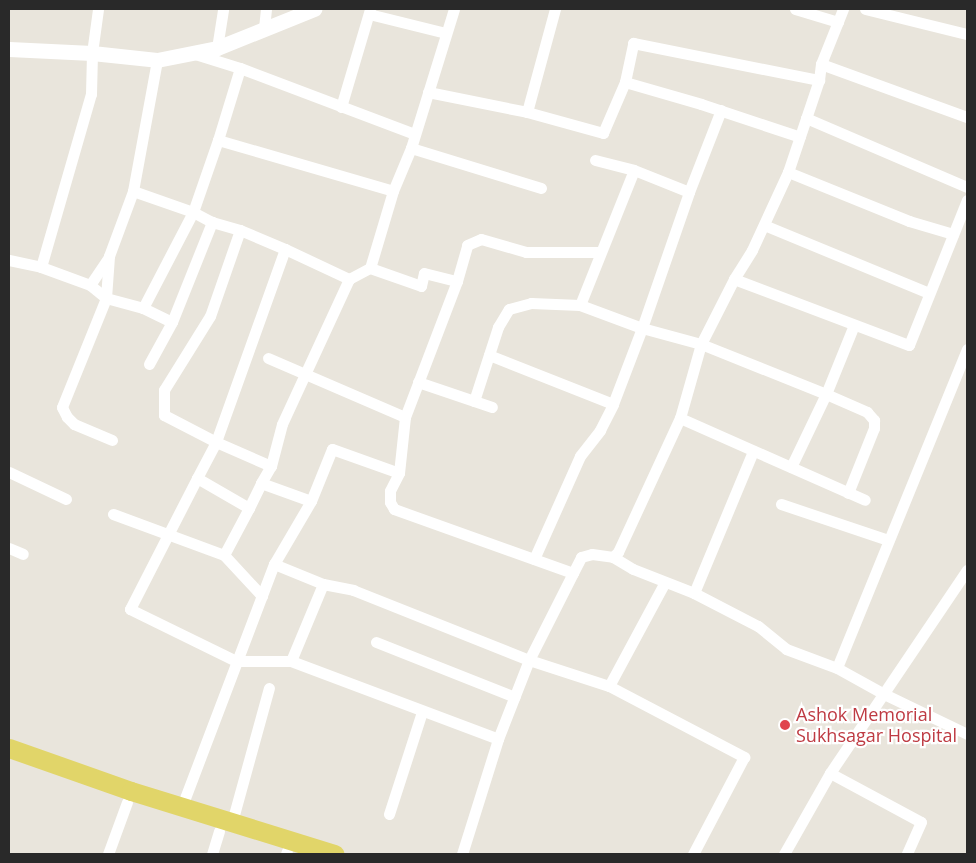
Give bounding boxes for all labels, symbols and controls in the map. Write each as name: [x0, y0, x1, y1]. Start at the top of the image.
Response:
place label: Ashok Memorial Sukhsagar Hospital: [796, 704, 957, 746]
marker: Ashok Memorial Sukhsagar Hospital: [778, 718, 792, 732]

